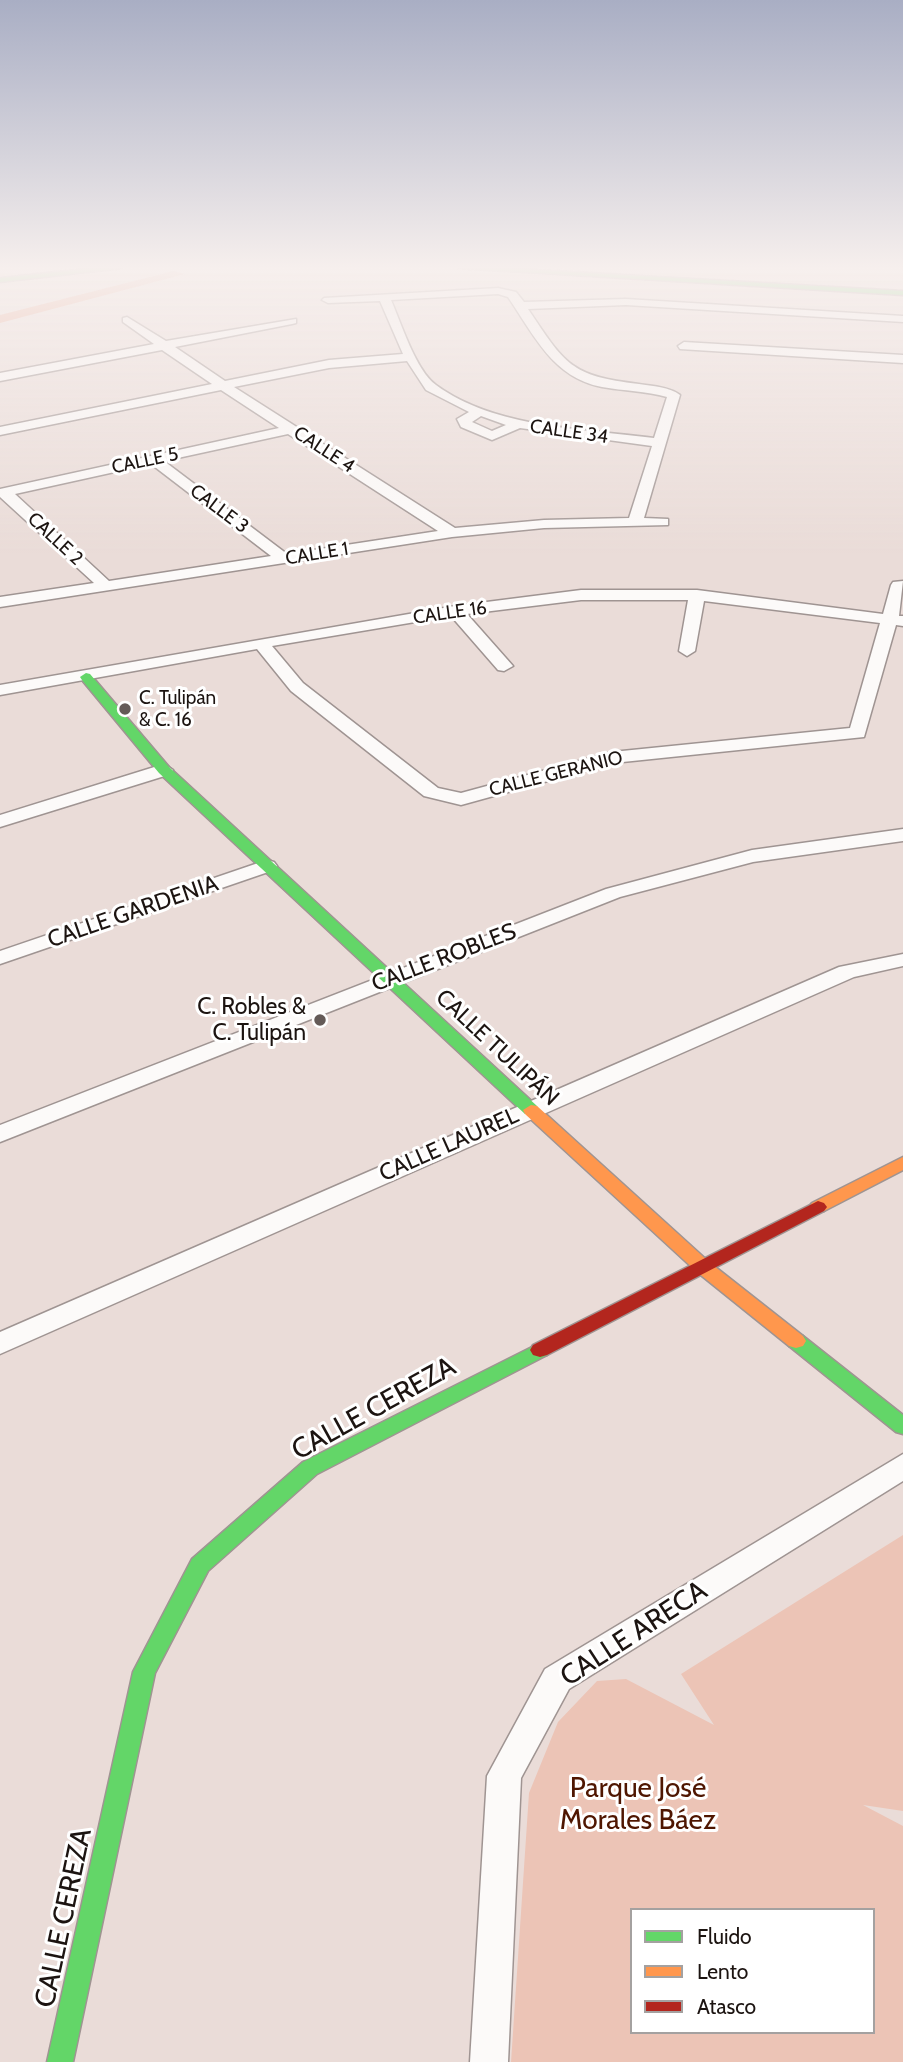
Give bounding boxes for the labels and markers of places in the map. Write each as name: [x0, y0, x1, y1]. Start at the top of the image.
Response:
place label: C. Tulipán & C. 16: [139, 687, 216, 731]
marker: C. Tulipán & C. 16: [117, 701, 133, 717]
place label: C. Robles & C. Tulipán: [197, 993, 306, 1047]
marker: C. Robles & C. Tulipán: [312, 1012, 328, 1028]

